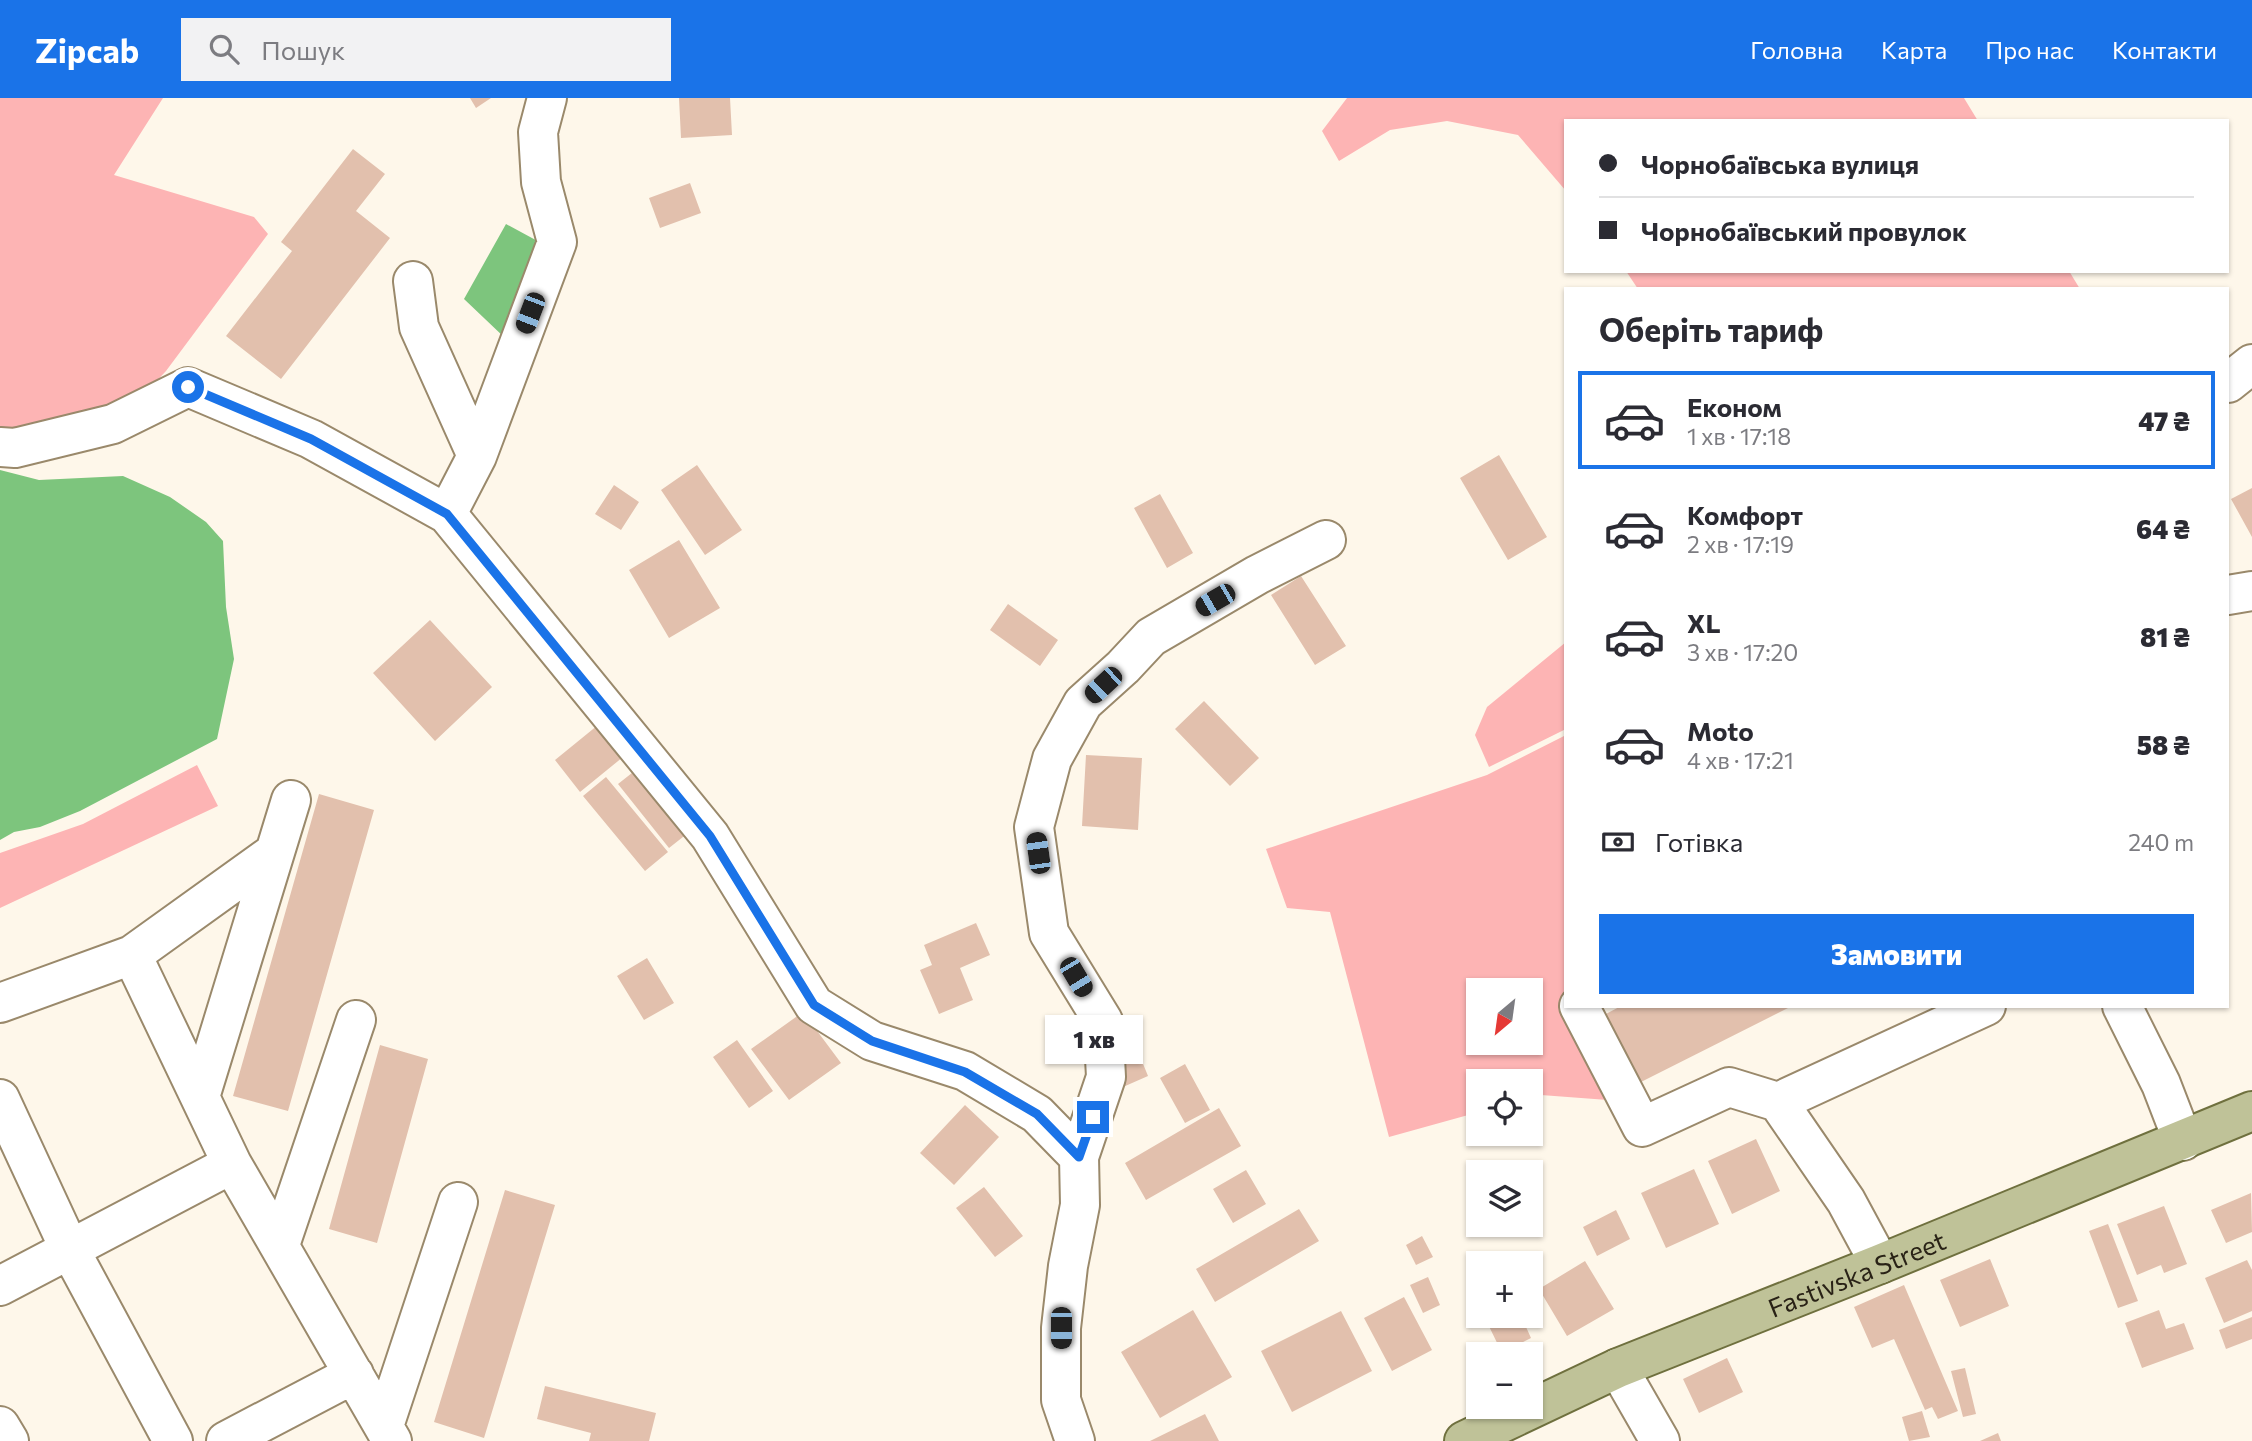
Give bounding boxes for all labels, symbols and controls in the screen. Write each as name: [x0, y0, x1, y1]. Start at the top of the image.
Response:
search box: [181, 18, 671, 81]
text: Zipcab: [35, 29, 139, 70]
icon: search: [205, 30, 243, 68]
text: Пошук: [261, 34, 345, 65]
text: Головна: [1750, 35, 1843, 64]
text: Карта: [1881, 35, 1947, 64]
text: Про нас: [1985, 35, 2074, 64]
text: Контакти: [2112, 35, 2217, 64]
text: Чорнобаївська вулиця: [1641, 148, 1919, 179]
text: Чорнобаївський провулок: [1641, 215, 1967, 246]
car: [513, 290, 548, 336]
text: Оберіть тариф: [1599, 309, 1823, 349]
route start: [172, 371, 204, 403]
icon: car: [1603, 389, 1666, 452]
text: Економ: [1687, 391, 1782, 422]
text: 47 ₴: [2138, 405, 2190, 436]
text: 1 хв · 17:18: [1687, 422, 1791, 450]
icon: car: [1603, 497, 1666, 560]
text: Комфорт: [1687, 499, 1803, 530]
text: 64 ₴: [2136, 513, 2190, 544]
text: 2 хв · 17:19: [1687, 530, 1794, 558]
car: [1192, 580, 1239, 620]
icon: car: [1603, 605, 1666, 668]
text: XL: [1687, 607, 1721, 638]
text: 81 ₴: [2140, 621, 2190, 652]
text: 3 хв · 17:20: [1687, 638, 1798, 666]
car: [1081, 663, 1126, 707]
icon: car: [1603, 713, 1666, 776]
text: Moto: [1687, 715, 1754, 746]
text: 58 ₴: [2137, 729, 2190, 760]
text: 4 хв · 17:21: [1687, 746, 1794, 774]
icon: cash: [1599, 823, 1637, 861]
text: Готівка: [1655, 826, 1743, 857]
text: 240 m: [2128, 828, 2194, 856]
car: [1025, 831, 1052, 875]
button: Замовити: [1599, 914, 2194, 994]
car: [1057, 954, 1096, 1000]
north arrow: [1466, 978, 1544, 1055]
map controls: [1466, 978, 1543, 1419]
callout: 1 хв: [1044, 1016, 1142, 1065]
text: 1 хв: [1073, 1025, 1115, 1053]
button: locate: [1466, 1069, 1543, 1146]
route end: [1077, 1101, 1109, 1133]
button: layers: [1466, 1160, 1543, 1237]
street label: Fastivska Street: [1763, 1223, 1950, 1323]
button: +: [1466, 1251, 1543, 1328]
car: [1051, 1307, 1072, 1349]
button: −: [1466, 1342, 1543, 1419]

